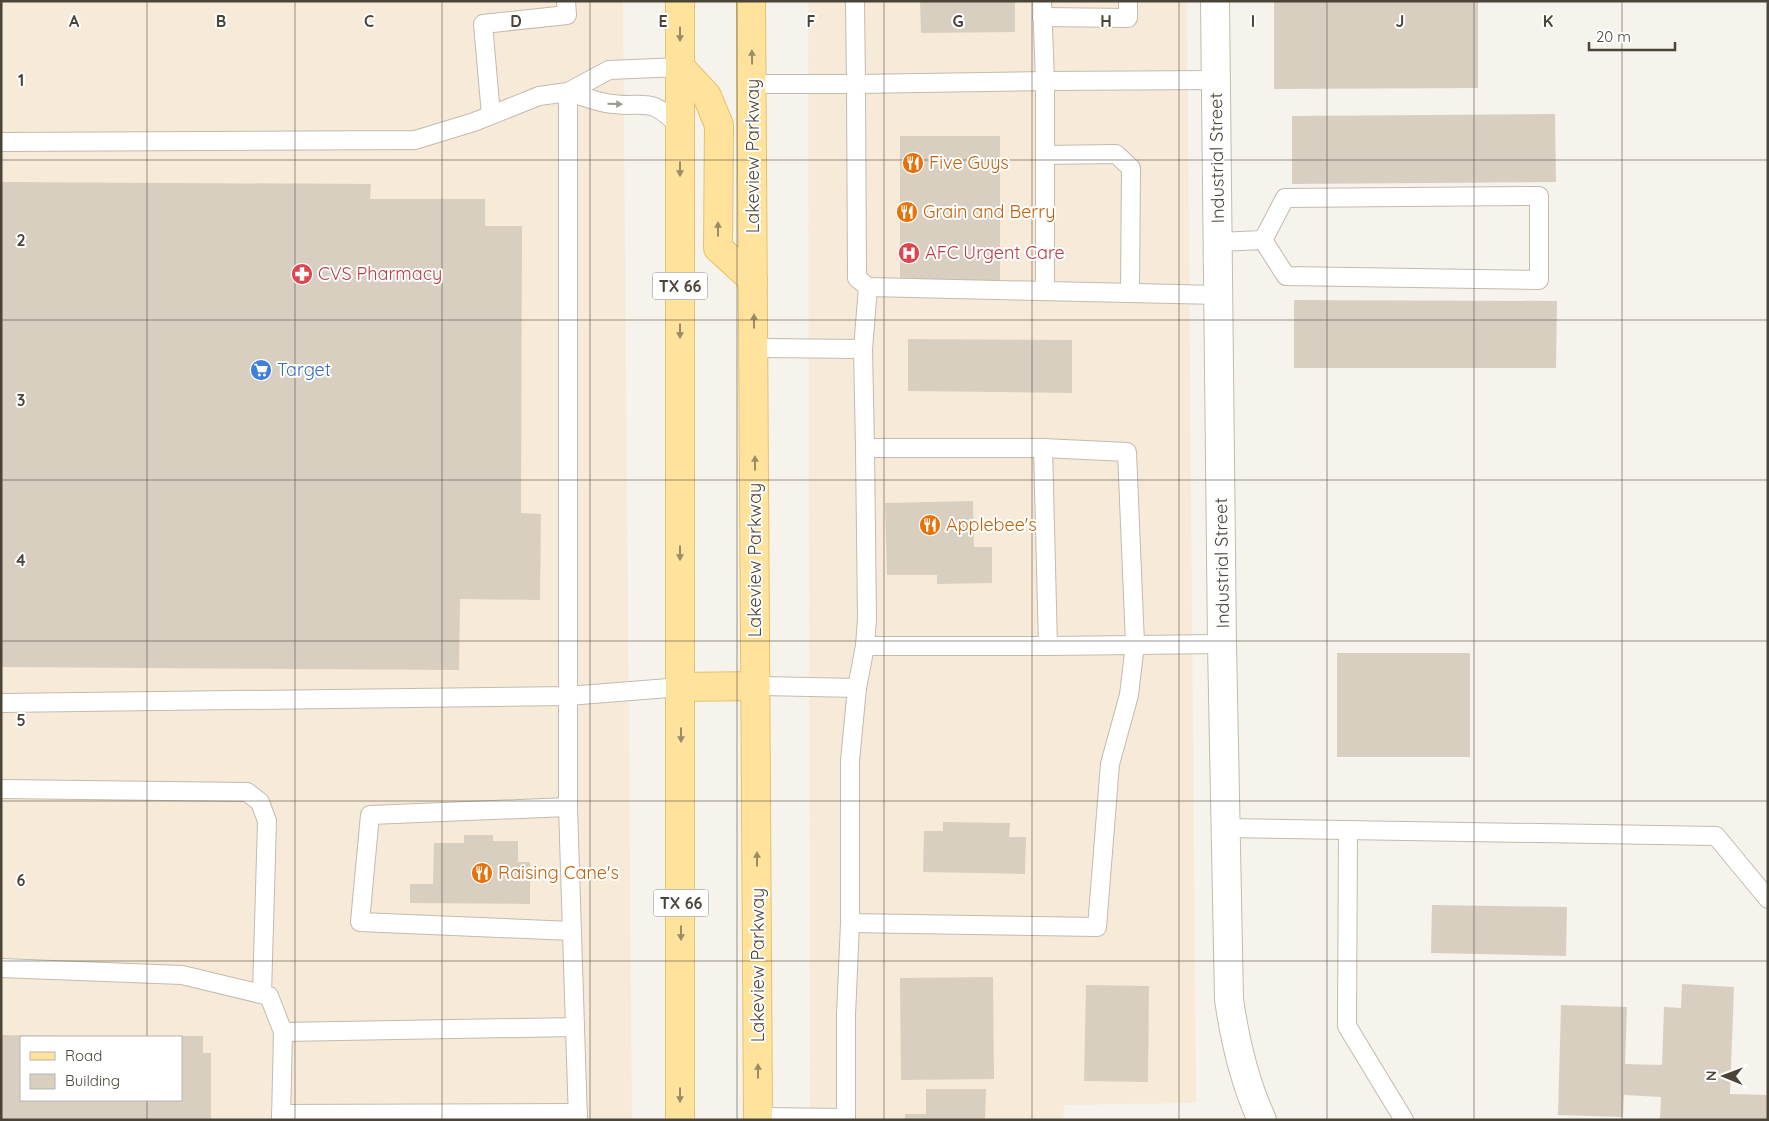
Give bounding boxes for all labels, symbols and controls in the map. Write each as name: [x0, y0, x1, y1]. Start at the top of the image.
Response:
text: A: [69, 11, 80, 31]
text: B: [216, 11, 226, 31]
text: C: [364, 11, 374, 31]
text: D: [510, 11, 522, 31]
text: E: [658, 11, 668, 31]
text: F: [807, 11, 816, 31]
text: G: [952, 11, 964, 31]
text: H: [1100, 11, 1112, 31]
text: I: [1251, 11, 1255, 31]
text: J: [1396, 11, 1404, 31]
text: K: [1543, 11, 1553, 31]
scale bar: [1589, 20, 1675, 52]
one-way arrow: [676, 27, 684, 43]
text: 20 m: [1596, 27, 1631, 46]
one-way arrow: [748, 48, 756, 64]
text: 1: [18, 70, 24, 90]
street label: Lakeview Parkway: [741, 79, 764, 233]
street label: Industrial Street: [1204, 92, 1229, 224]
one-way arrow: [607, 100, 623, 108]
restaurant icon: Five Guys: [901, 151, 925, 175]
place label: Five Guys: [929, 151, 1009, 174]
one-way arrow: [676, 161, 684, 177]
restaurant icon: Grain and Berry: [895, 200, 919, 224]
place label: Grain and Berry: [923, 200, 1055, 223]
one-way arrow: [714, 221, 722, 237]
text: 2: [16, 230, 26, 250]
hospital icon: AFC Urgent Care: [897, 241, 921, 265]
place label: AFC Urgent Care: [925, 241, 1065, 264]
pharmacy icon: CVS Pharmacy: [290, 262, 314, 286]
place label: CVS Pharmacy: [318, 262, 442, 285]
road number: TX 66: [652, 272, 708, 300]
one-way arrow: [750, 313, 758, 329]
one-way arrow: [676, 323, 684, 339]
supermarket icon: Target: [249, 358, 273, 382]
place label: Target: [277, 358, 331, 381]
text: 3: [17, 390, 25, 410]
one-way arrow: [750, 454, 758, 470]
street label: Lakeview Parkway: [743, 483, 766, 637]
street label: Industrial Street: [1209, 497, 1234, 629]
restaurant icon: Applebee's: [918, 513, 942, 537]
place label: Applebee's: [946, 513, 1037, 536]
one-way arrow: [676, 545, 684, 561]
text: 4: [16, 550, 26, 570]
text: 5: [16, 710, 26, 730]
one-way arrow: [677, 728, 685, 744]
one-way arrow: [753, 851, 761, 867]
restaurant icon: Raising Cane's: [470, 861, 494, 885]
place label: Raising Cane's: [498, 861, 619, 884]
text: 6: [17, 870, 26, 890]
street label: Lakeview Parkway: [746, 888, 769, 1042]
road number: TX 66: [654, 890, 708, 916]
one-way arrow: [677, 925, 685, 941]
legend: [20, 1036, 182, 1101]
text: Road: [65, 1046, 102, 1065]
north arrow: [1699, 1051, 1749, 1101]
one-way arrow: [754, 1063, 762, 1079]
text: N: [1702, 1070, 1720, 1081]
text: Building: [65, 1071, 120, 1090]
one-way arrow: [676, 1088, 684, 1104]

